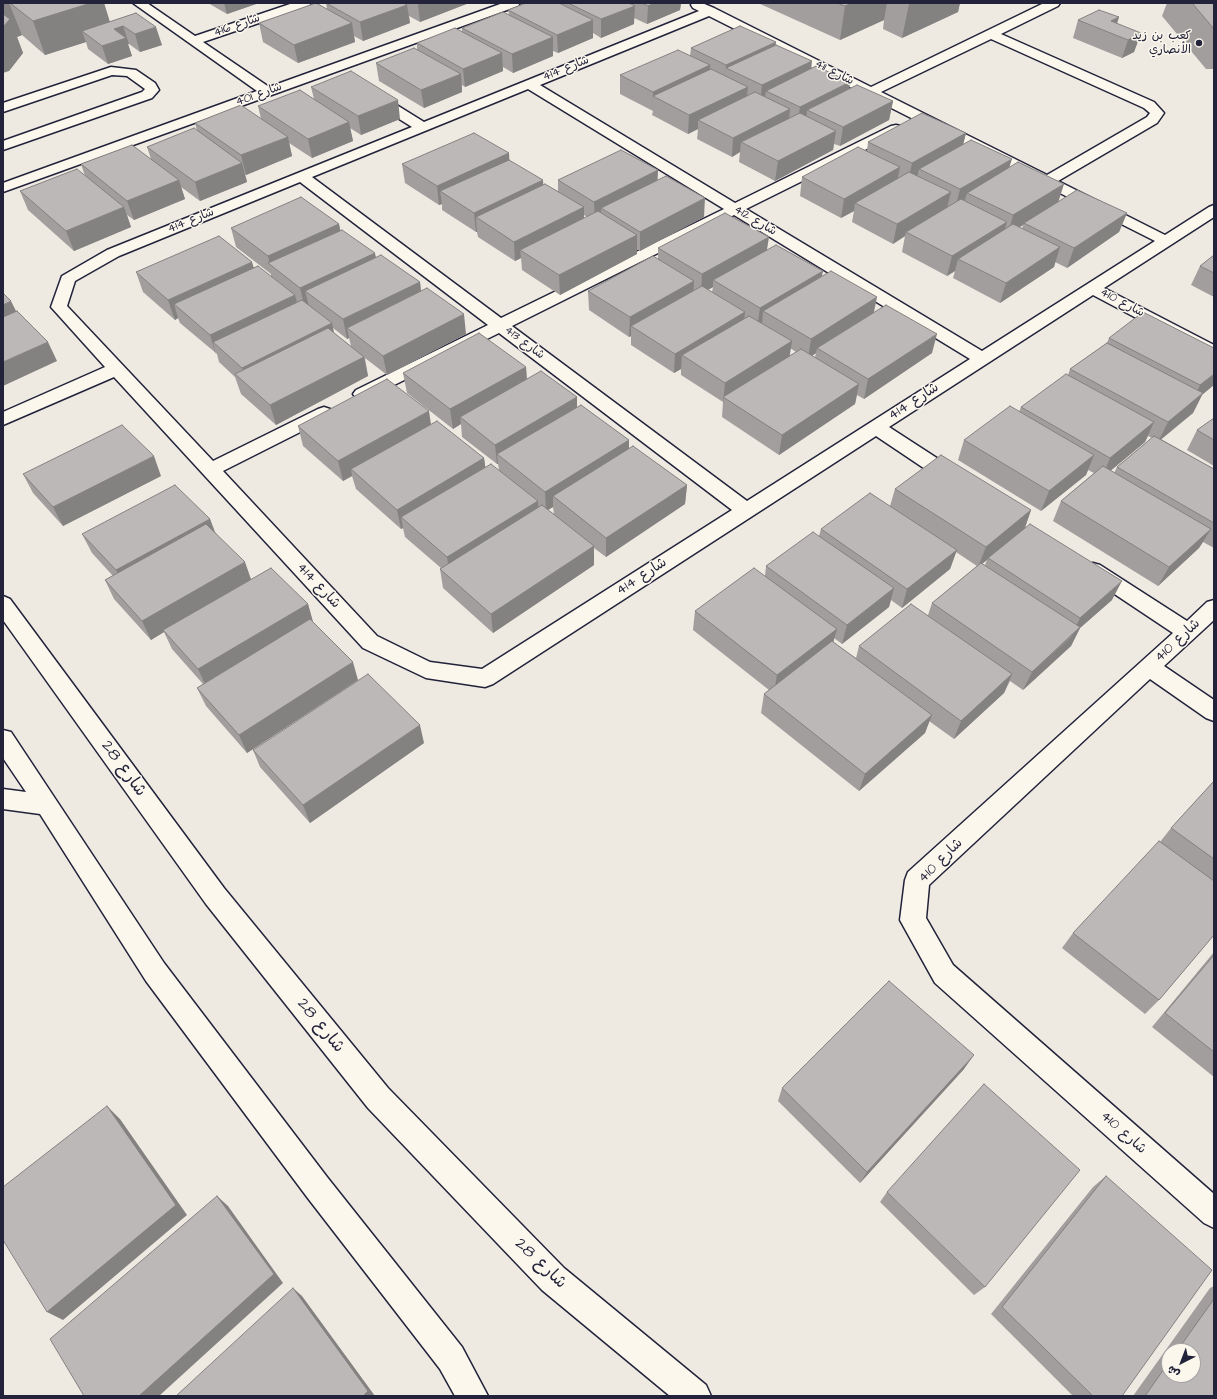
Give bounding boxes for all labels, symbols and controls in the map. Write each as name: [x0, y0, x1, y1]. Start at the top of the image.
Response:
street label: شارع 416: [212, 11, 262, 41]
place label: كعب بن زيد الأنصاري: [1132, 29, 1191, 57]
marker: كعب بن زيد الأنصاري: [1194, 38, 1204, 48]
street label: شارع 414: [541, 53, 591, 85]
street label: شارع 411: [812, 57, 856, 89]
street label: شارع 401: [234, 80, 284, 110]
street label: شارع 412: [731, 203, 779, 239]
street label: شارع 414: [166, 205, 216, 237]
street label: شارع 410: [1097, 285, 1147, 321]
street label: شارع 413: [501, 323, 547, 363]
street label: شارع 414: [886, 380, 942, 424]
street label: شارع 414: [614, 555, 670, 599]
street label: شارع 414: [293, 560, 343, 612]
street label: شارع 410: [1152, 616, 1204, 666]
street label: شارع 28: [96, 737, 150, 801]
street label: شارع 410: [915, 835, 967, 887]
street label: شارع 28: [292, 995, 348, 1057]
street label: شارع 410: [1097, 1108, 1149, 1158]
street label: شارع 28: [510, 1234, 570, 1294]
north arrow: [1161, 1343, 1201, 1383]
text: ش: [1164, 1362, 1183, 1381]

